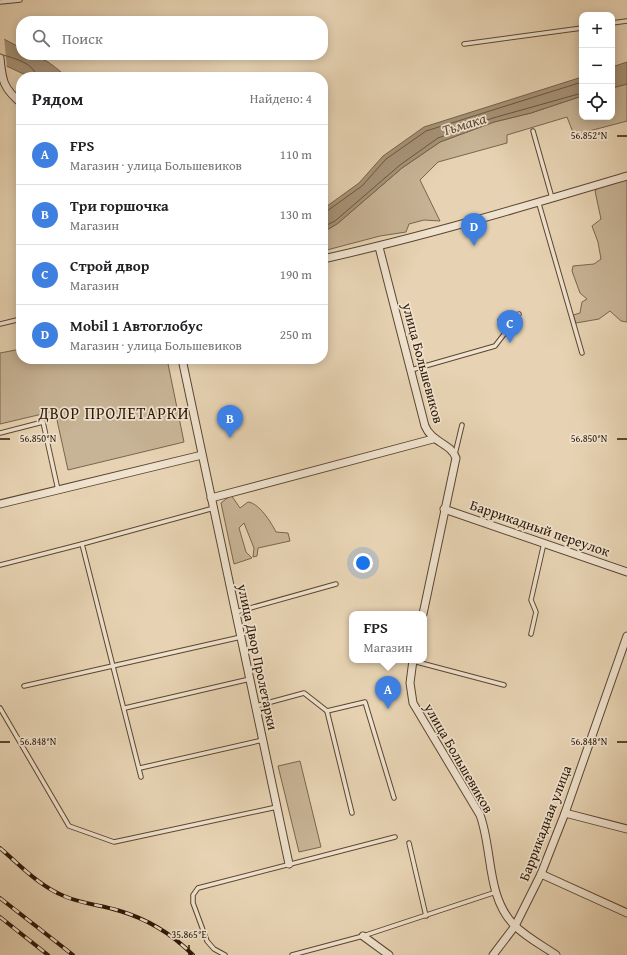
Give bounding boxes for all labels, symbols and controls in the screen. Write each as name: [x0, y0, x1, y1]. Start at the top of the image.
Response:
map controls: [579, 12, 615, 120]
button: +: [579, 12, 615, 48]
search box: [16, 16, 328, 60]
icon: search: [30, 27, 52, 49]
text: Поиск: [62, 28, 103, 49]
button: −: [579, 48, 615, 84]
button: locate: [579, 84, 615, 120]
text: Рядом: [32, 86, 83, 111]
text: Найдено: 4: [250, 89, 312, 108]
water label: Тьмака: [439, 107, 489, 141]
text: 56.852°N: [571, 128, 608, 143]
text: FPS: [70, 135, 94, 156]
text: A: [41, 145, 49, 164]
text: 110 m: [280, 145, 312, 164]
text: Магазин · улица Большевиков: [70, 156, 242, 175]
text: Три горшочка: [70, 195, 169, 216]
text: B: [41, 205, 49, 224]
text: 130 m: [280, 205, 312, 224]
pin: D: [461, 213, 487, 246]
text: Магазин: [70, 216, 119, 235]
text: Строй двор: [70, 255, 149, 276]
text: C: [41, 265, 49, 284]
text: 190 m: [280, 265, 312, 284]
text: Магазин: [70, 276, 119, 295]
street label: улица Большевиков: [397, 300, 449, 426]
pin: C: [497, 310, 523, 343]
text: Mobil 1 Автоглобус: [70, 315, 203, 336]
text: D: [41, 325, 49, 344]
text: 250 m: [280, 325, 312, 344]
text: Магазин · улица Большевиков: [70, 336, 242, 355]
district label: ДВОР ПРОЛЕТАРКИ: [38, 401, 189, 425]
pin: B: [217, 405, 243, 438]
text: 56.850°N: [20, 431, 57, 446]
text: 56.850°N: [571, 431, 608, 446]
street label: Баррикадный переулок: [467, 495, 613, 562]
your location: [353, 553, 373, 573]
street label: улица Двор Пролетарки: [233, 581, 283, 732]
popup: [349, 611, 427, 663]
text: FPS: [364, 617, 388, 638]
text: Магазин: [364, 638, 413, 657]
pin: A: [375, 676, 401, 709]
street label: улица Большевиков: [419, 698, 499, 817]
text: 56.848°N: [20, 734, 57, 749]
text: 56.848°N: [571, 734, 608, 749]
street label: Баррикадная улица: [514, 762, 576, 884]
text: 35.865°E: [171, 927, 207, 942]

